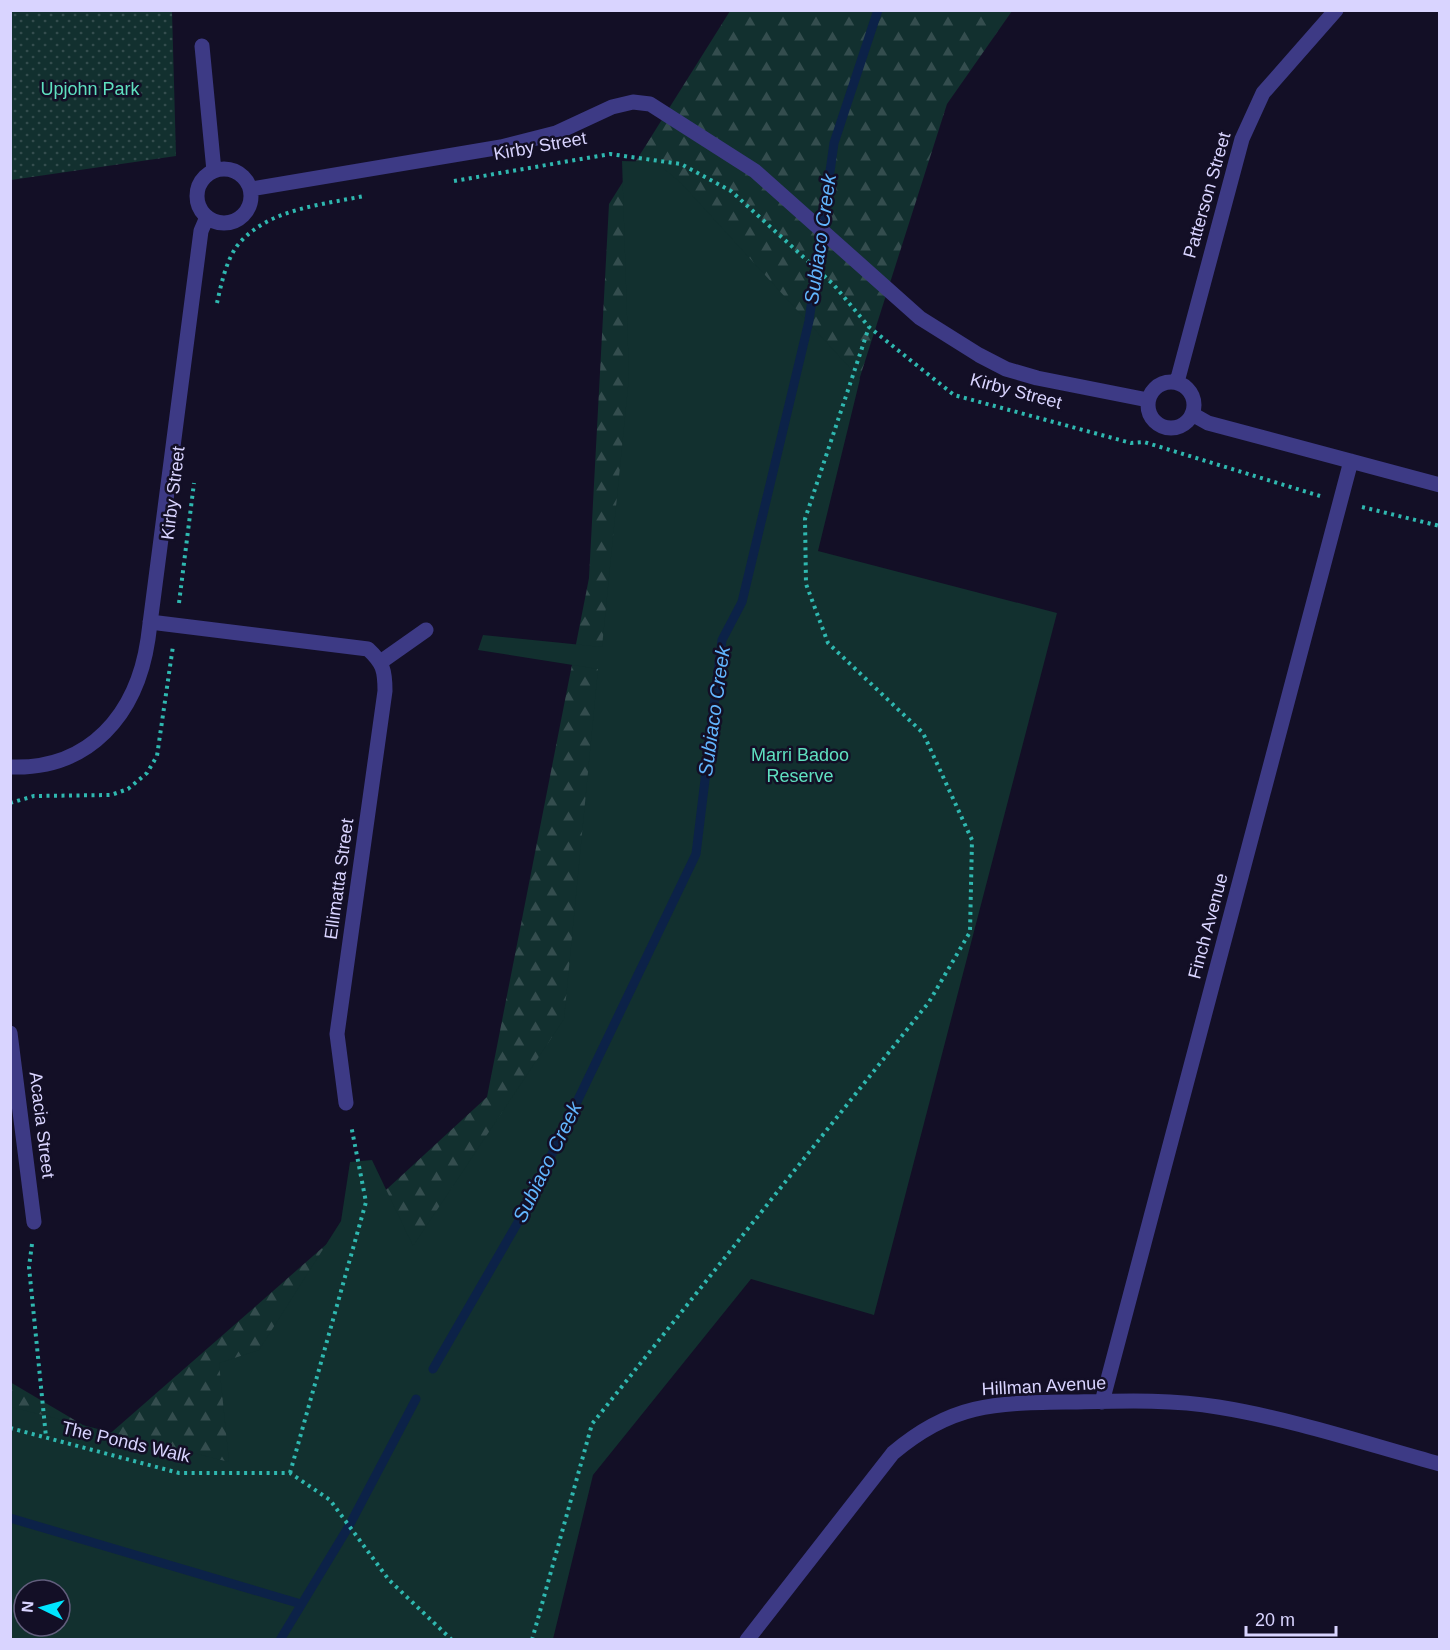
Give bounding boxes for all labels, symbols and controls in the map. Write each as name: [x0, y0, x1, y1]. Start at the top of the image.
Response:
park label: Upjohn Park: [40, 79, 141, 99]
street label: Kirby Street: [492, 128, 588, 164]
street label: Patterson Street: [1179, 130, 1235, 260]
water label: Subiaco Creek: [800, 172, 840, 305]
street label: Kirby Street: [968, 369, 1064, 413]
street label: Kirby Street: [157, 445, 189, 541]
water label: Subiaco Creek: [694, 644, 734, 777]
park label: Marri Badoo Reserve: [751, 745, 849, 786]
street label: Ellimatta Street: [321, 817, 357, 941]
street label: Finch Avenue: [1184, 871, 1232, 981]
street label: Acacia Street: [26, 1071, 58, 1179]
water label: Subiaco Creek: [508, 1097, 586, 1226]
street label: Hillman Avenue: [981, 1373, 1107, 1399]
street label: The Ponds Walk: [60, 1417, 193, 1467]
north arrow: [12, 1578, 72, 1638]
scale bar: [1246, 1599, 1336, 1637]
text: N: [19, 1600, 37, 1613]
text: 20 m: [1255, 1610, 1295, 1630]

